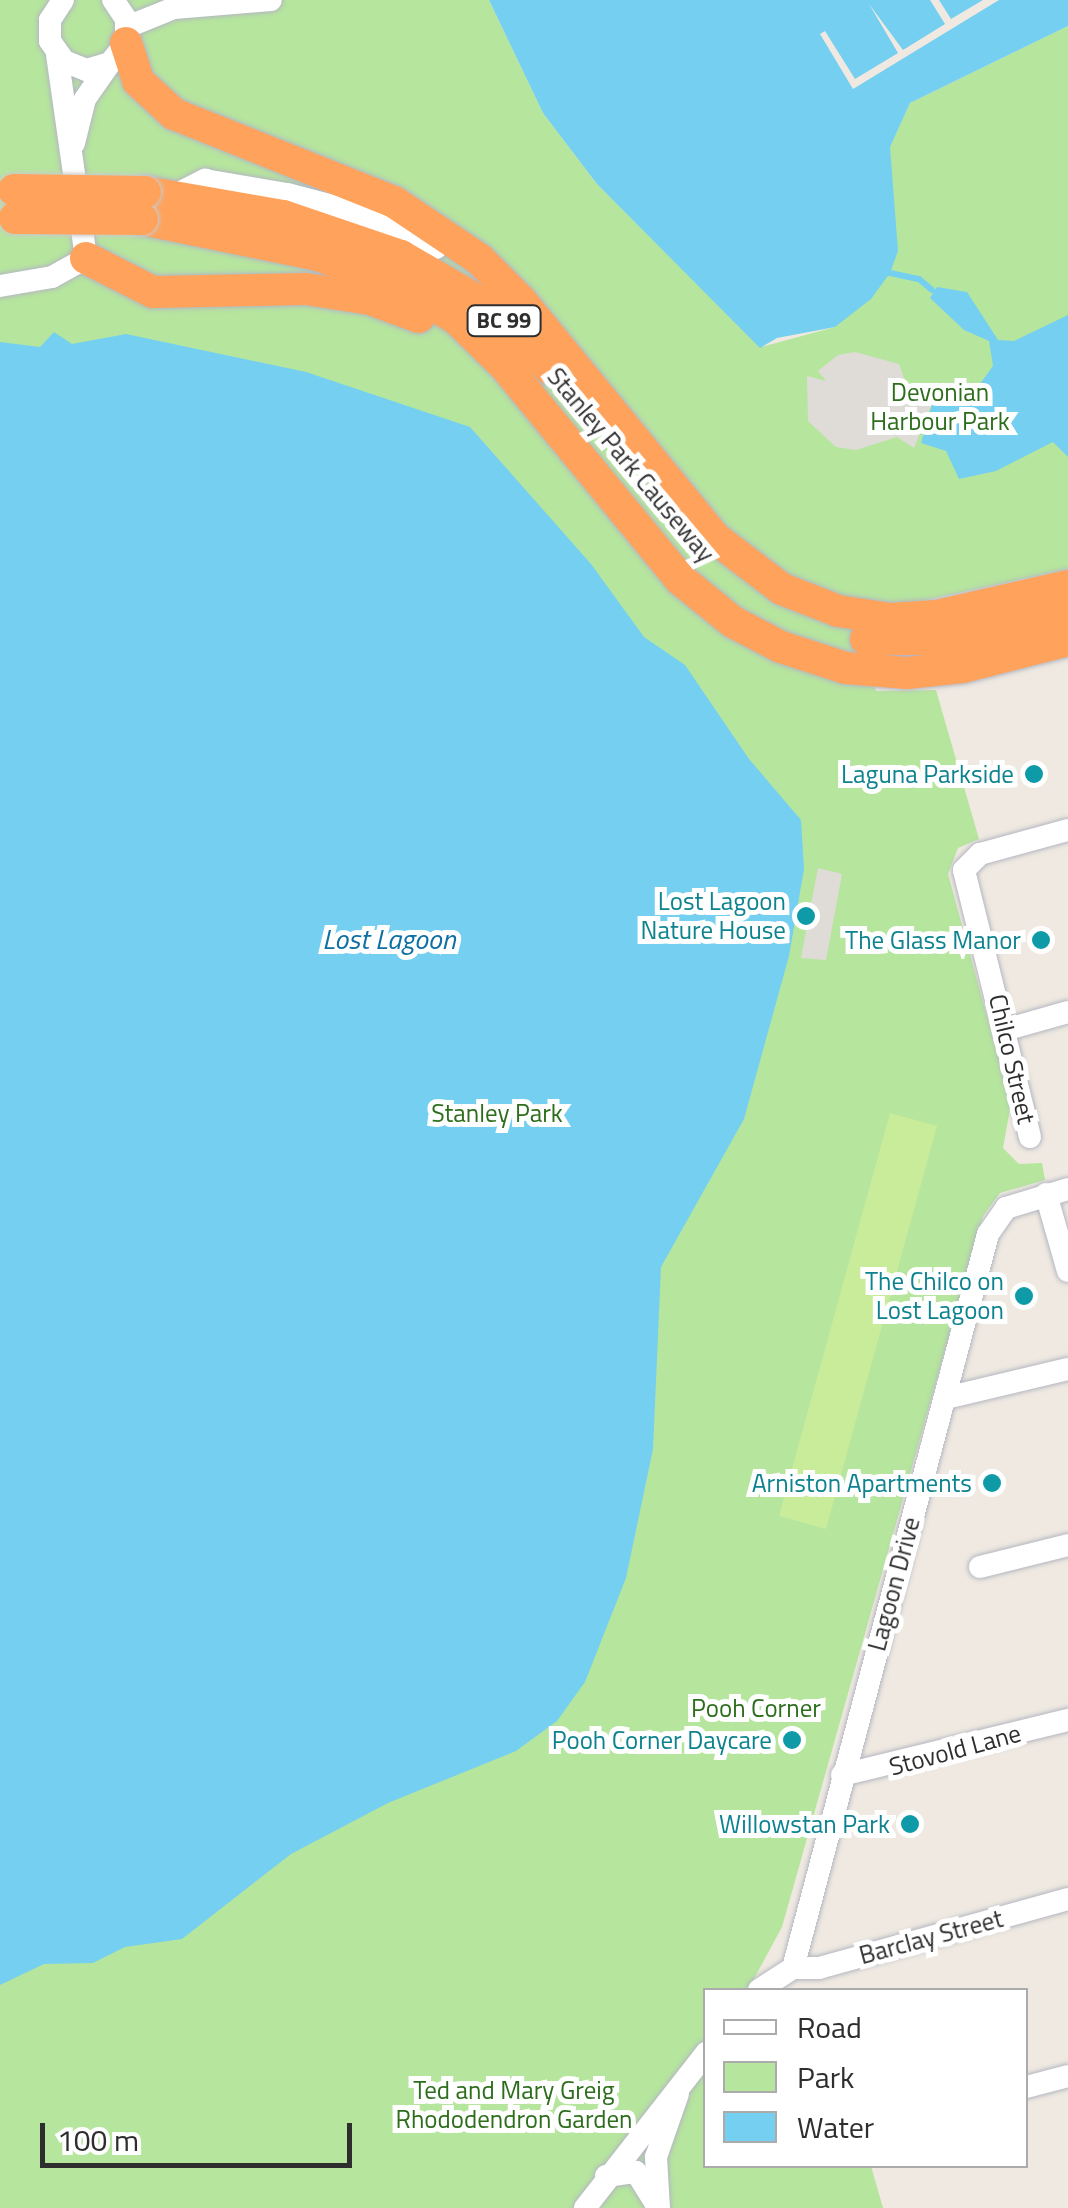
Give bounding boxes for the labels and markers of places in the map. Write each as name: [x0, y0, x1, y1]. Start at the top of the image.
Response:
place label: Laguna Parkside: [841, 759, 1014, 789]
marker: Laguna Parkside: [1023, 763, 1045, 785]
place label: Lost Lagoon Nature House: [641, 887, 786, 946]
marker: Lost Lagoon Nature House: [795, 905, 817, 927]
place label: The Glass Manor: [845, 925, 1021, 955]
marker: The Glass Manor: [1030, 929, 1052, 951]
place label: The Chilco on Lost Lagoon: [865, 1267, 1004, 1326]
marker: The Chilco on Lost Lagoon: [1013, 1285, 1035, 1307]
place label: Arniston Apartments: [752, 1468, 972, 1498]
marker: Arniston Apartments: [981, 1472, 1003, 1494]
place label: Pooh Corner Daycare: [552, 1725, 772, 1755]
marker: Pooh Corner Daycare: [781, 1729, 803, 1751]
place label: Willowstan Park: [719, 1809, 890, 1839]
marker: Willowstan Park: [899, 1813, 921, 1835]

